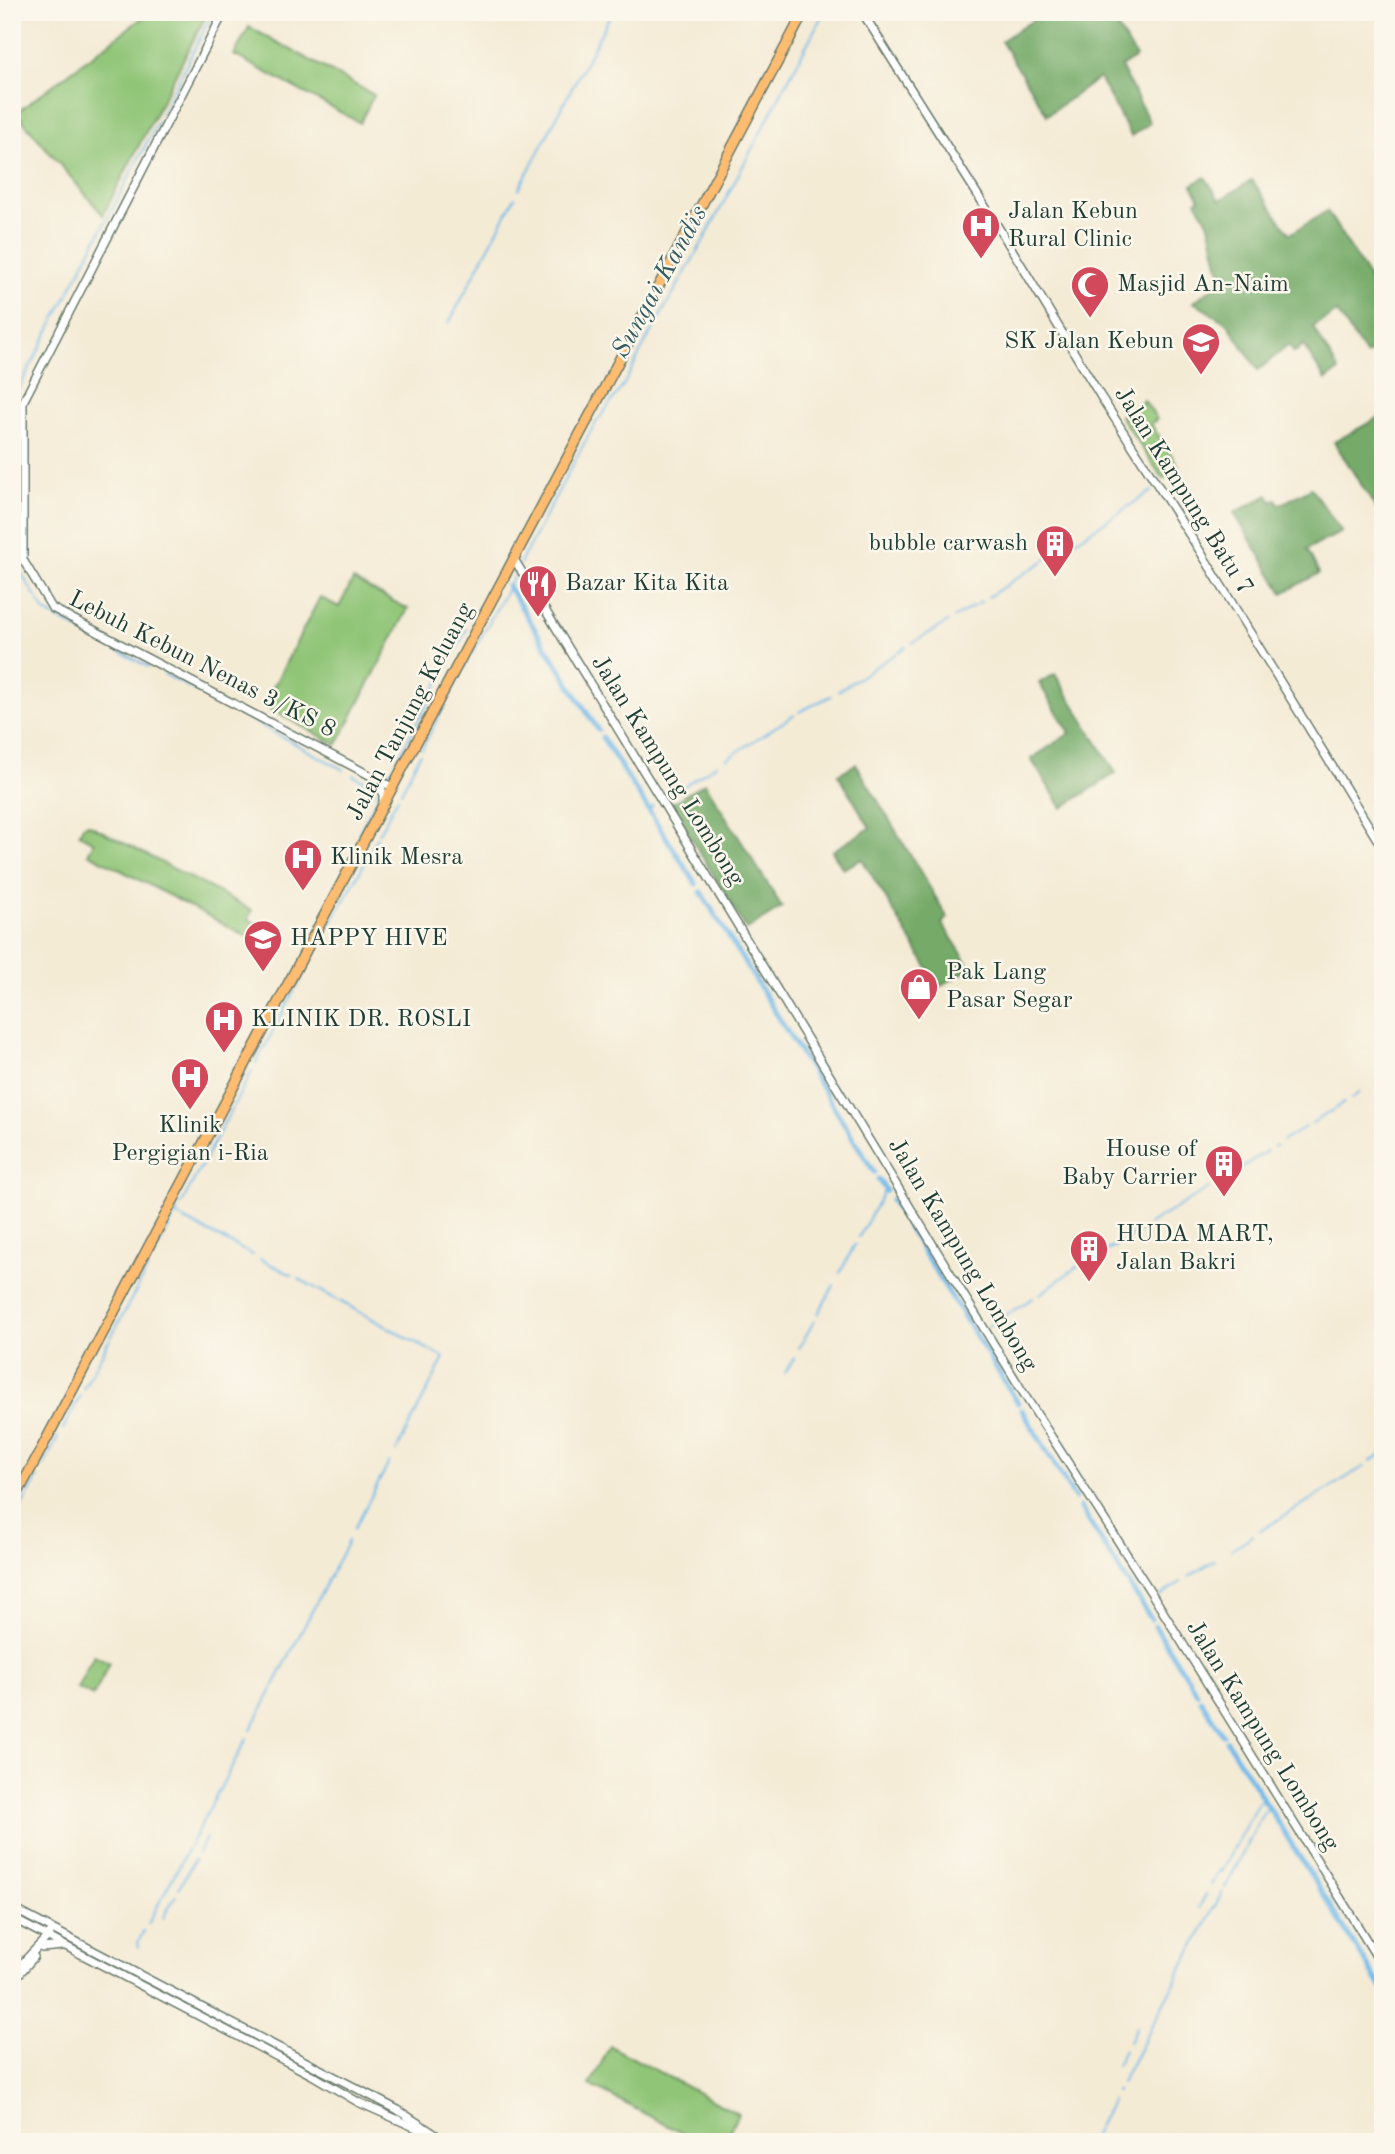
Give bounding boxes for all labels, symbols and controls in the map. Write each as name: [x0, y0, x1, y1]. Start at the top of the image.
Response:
place label: Jalan Kebun Rural Clinic: [1008, 200, 1138, 252]
water label: Sungai Kandis: [607, 201, 713, 363]
hospital icon: Jalan Kebun Rural Clinic: [960, 205, 1002, 260]
mosque icon: Masjid An-Naim: [1069, 264, 1111, 319]
place label: Masjid An-Naim: [1117, 273, 1289, 297]
school or university icon: SK Jalan Kebun: [1180, 321, 1222, 376]
place label: SK Jalan Kebun: [1004, 330, 1174, 354]
street label: Jalan Kampung Batu 7: [1109, 383, 1257, 599]
building icon: bubble carwash: [1034, 523, 1076, 578]
place label: bubble carwash: [869, 532, 1028, 556]
restaurant icon: Bazar Kita Kita: [517, 563, 559, 618]
place label: Bazar Kita Kita: [565, 572, 729, 596]
street label: Lebuh Kebun Nenas 3/KS 8: [65, 587, 339, 743]
street label: Jalan Tanjung Keluang: [343, 599, 479, 825]
street label: Jalan Kampung Lombong: [586, 651, 748, 891]
hospital icon: Klinik Mesra: [282, 837, 324, 892]
place label: Klinik Mesra: [330, 846, 463, 870]
school or university icon: HAPPY HIVE: [242, 918, 284, 973]
place label: HAPPY HIVE: [290, 927, 448, 951]
place label: Pak Lang Pasar Segar: [946, 961, 1073, 1013]
shop icon: Pak Lang Pasar Segar: [898, 966, 940, 1021]
hospital icon: KLINIK DR. ROSLI: [203, 999, 245, 1054]
place label: KLINIK DR. ROSLI: [251, 1008, 471, 1032]
hospital icon: Klinik Pergigian i-Ria: [169, 1056, 211, 1111]
place label: Klinik Pergigian i-Ria: [111, 1114, 269, 1166]
street label: Jalan Kampung Lombong: [883, 1134, 1041, 1376]
place label: House of Baby Carrier: [1062, 1138, 1198, 1190]
building icon: House of Baby Carrier: [1203, 1143, 1245, 1198]
place label: HUDA MART, Jalan Bakri: [1116, 1223, 1274, 1275]
building icon: HUDA MART, Jalan Bakri: [1068, 1228, 1110, 1283]
street label: Jalan Kampung Lombong: [1181, 1616, 1343, 1856]

